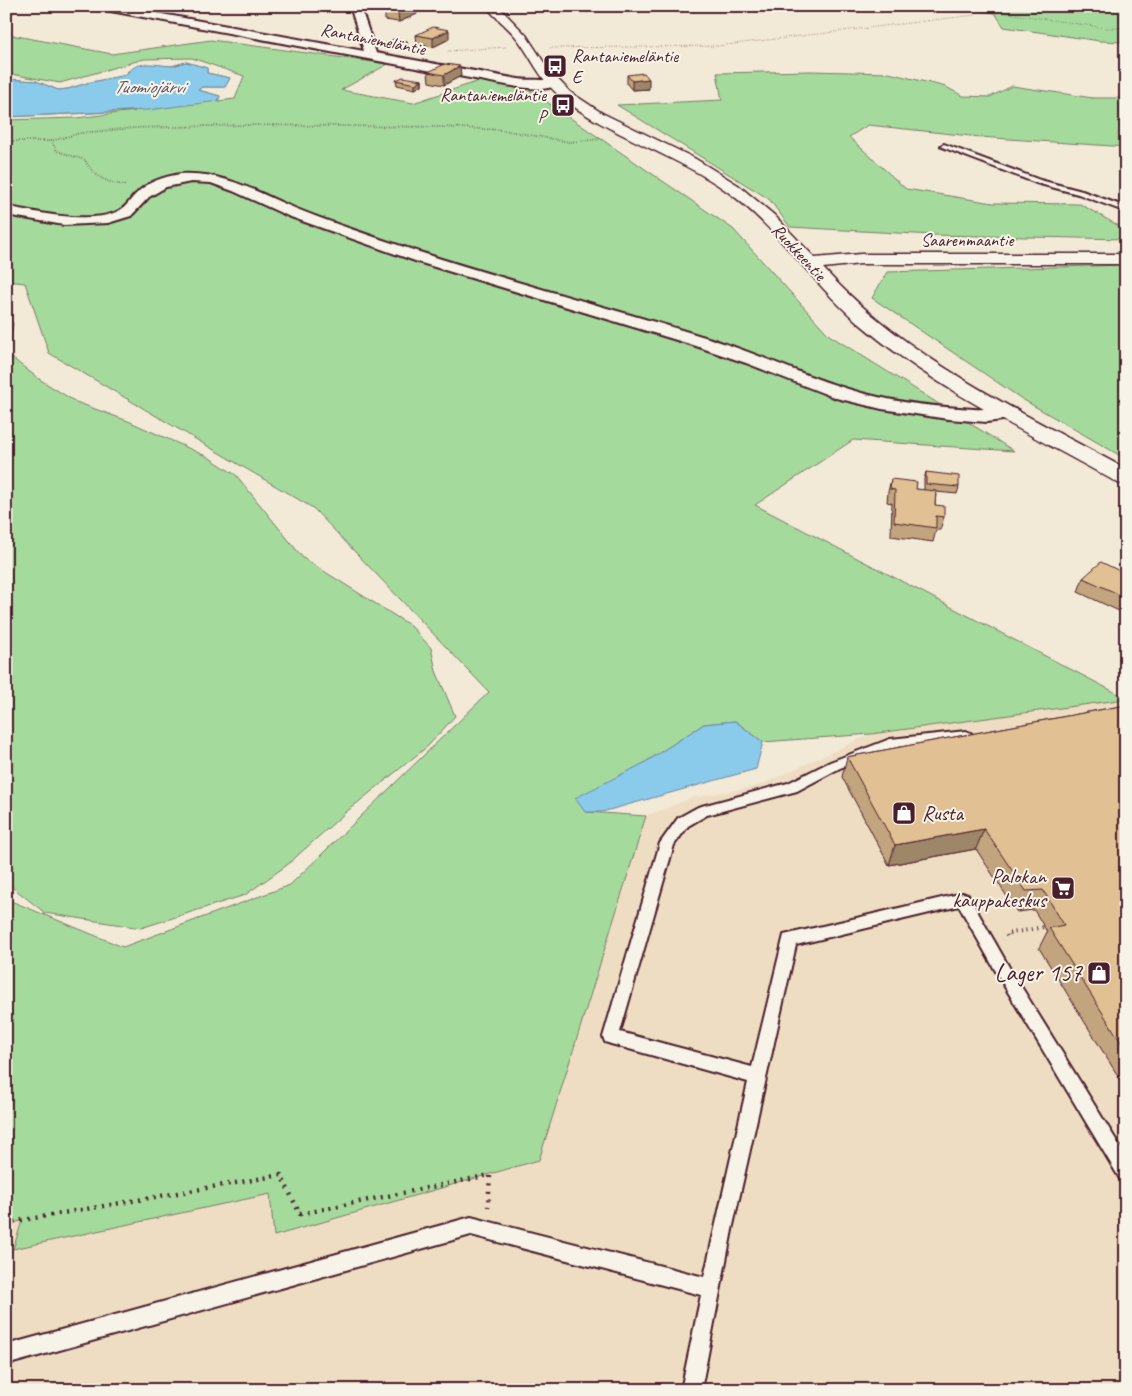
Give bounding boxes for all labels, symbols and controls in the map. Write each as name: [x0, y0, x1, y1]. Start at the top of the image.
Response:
street label: Rantaniemeläntie: [319, 18, 428, 60]
place label: Rantaniemeläntie E: [572, 45, 679, 88]
bus stop icon: Rantaniemeläntie E: [542, 53, 568, 79]
water label: Tuomiojärvi: [114, 75, 189, 99]
place label: Rantaniemeläntie P: [440, 84, 549, 127]
bus stop icon: Rantaniemeläntie P: [550, 92, 576, 118]
street label: Ruokkeentie: [767, 219, 832, 286]
street label: Saarenmaantie: [921, 229, 1014, 251]
shop icon: Rusta: [891, 800, 917, 826]
place label: Rusta: [922, 800, 965, 826]
place label: Palokan kauppakeskus: [952, 863, 1048, 913]
supermarket icon: Palokan kauppakeskus: [1050, 875, 1076, 901]
place label: Lager 157: [995, 957, 1084, 989]
shop icon: Lager 157: [1086, 960, 1112, 986]

